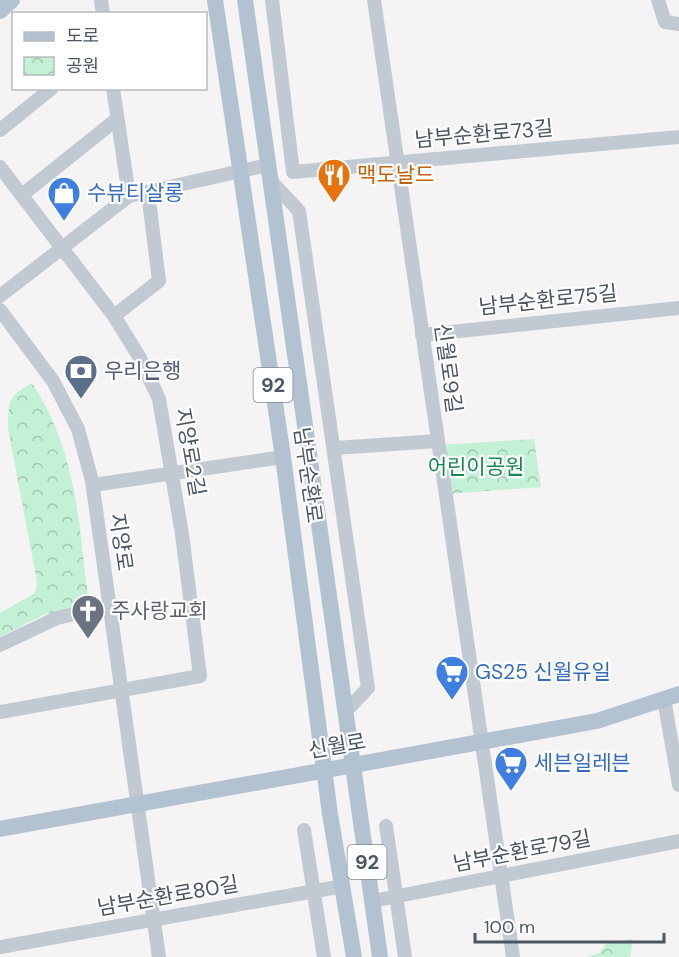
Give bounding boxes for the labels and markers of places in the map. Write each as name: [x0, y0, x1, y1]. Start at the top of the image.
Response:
restaurant icon: 맥도날드: [316, 157, 352, 204]
place label: 맥도날드: [357, 161, 434, 189]
shop icon: 수뷰티살롱: [46, 175, 82, 222]
place label: 수뷰티살롱: [87, 179, 184, 207]
bank icon: 우리은행: [63, 353, 99, 400]
place label: 우리은행: [104, 357, 181, 385]
church icon: 주사랑교회: [70, 593, 106, 640]
place label: 주사랑교회: [111, 597, 208, 625]
supermarket icon: GS25 신월유일: [434, 654, 470, 701]
place label: GS25 신월유일: [475, 658, 611, 686]
supermarket icon: 세븐일레븐: [493, 745, 529, 792]
place label: 세븐일레븐: [534, 749, 631, 777]

